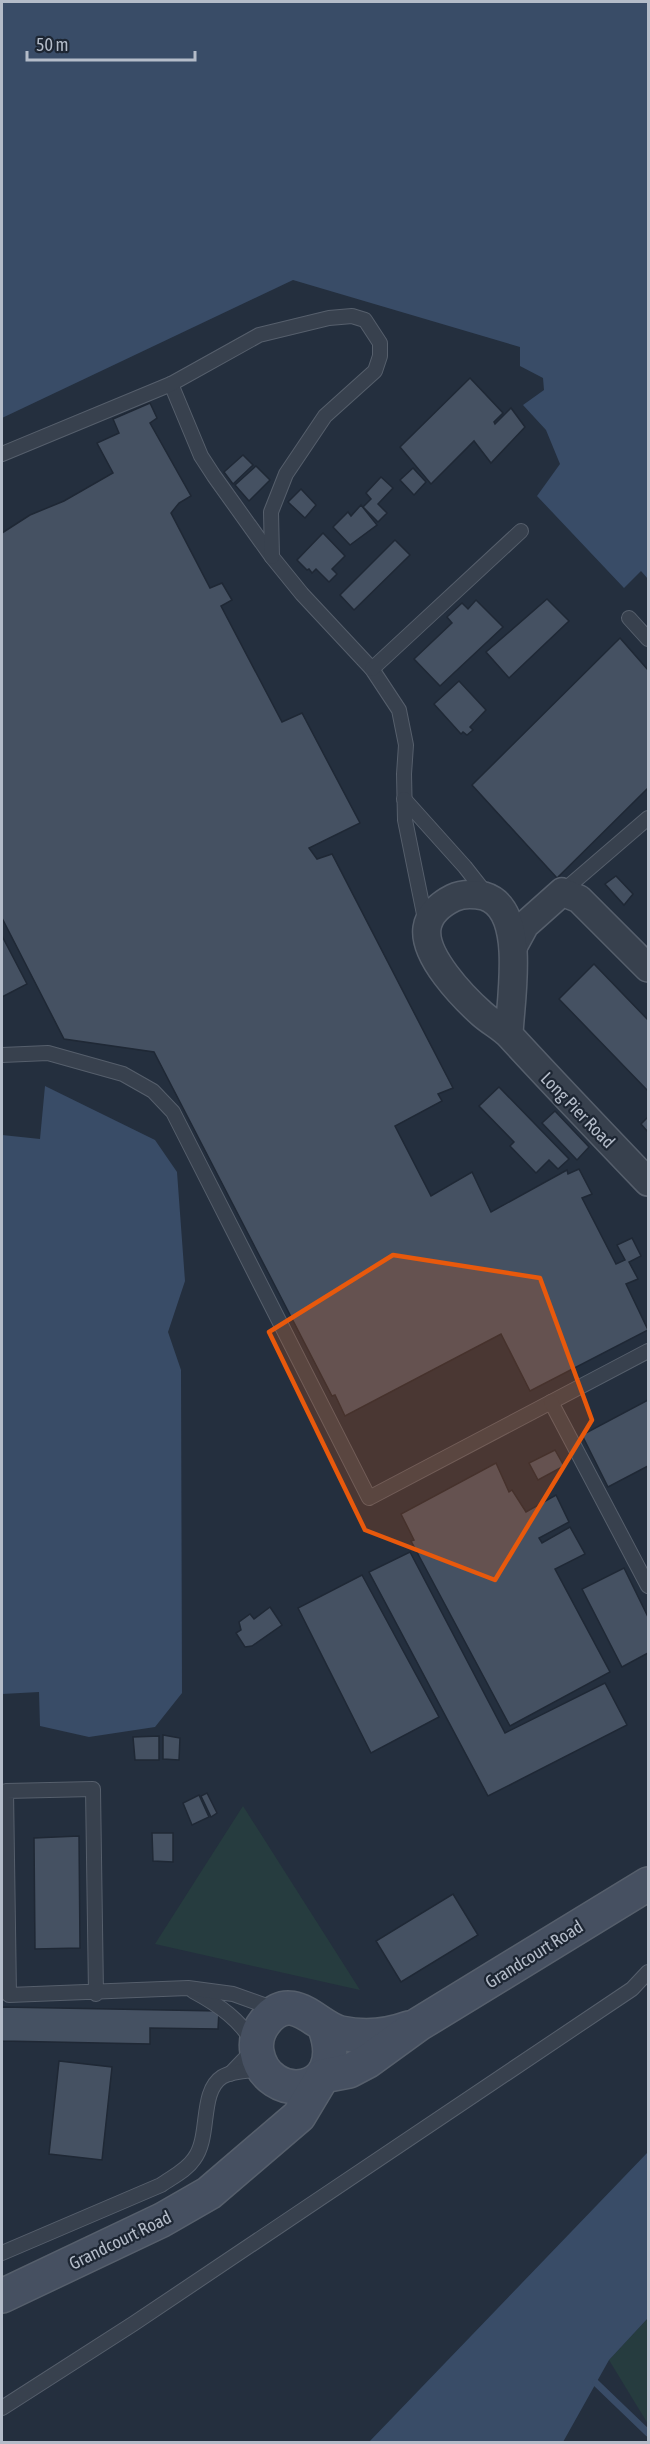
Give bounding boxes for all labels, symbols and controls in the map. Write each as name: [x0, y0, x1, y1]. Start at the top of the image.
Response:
scale bar: [27, 24, 195, 62]
text: 50 m: [36, 34, 68, 55]
street label: Long Pier Road: [537, 1068, 619, 1152]
street label: Grandcourt Road: [481, 1916, 587, 1992]
street label: Grandcourt Road: [65, 2206, 175, 2274]

